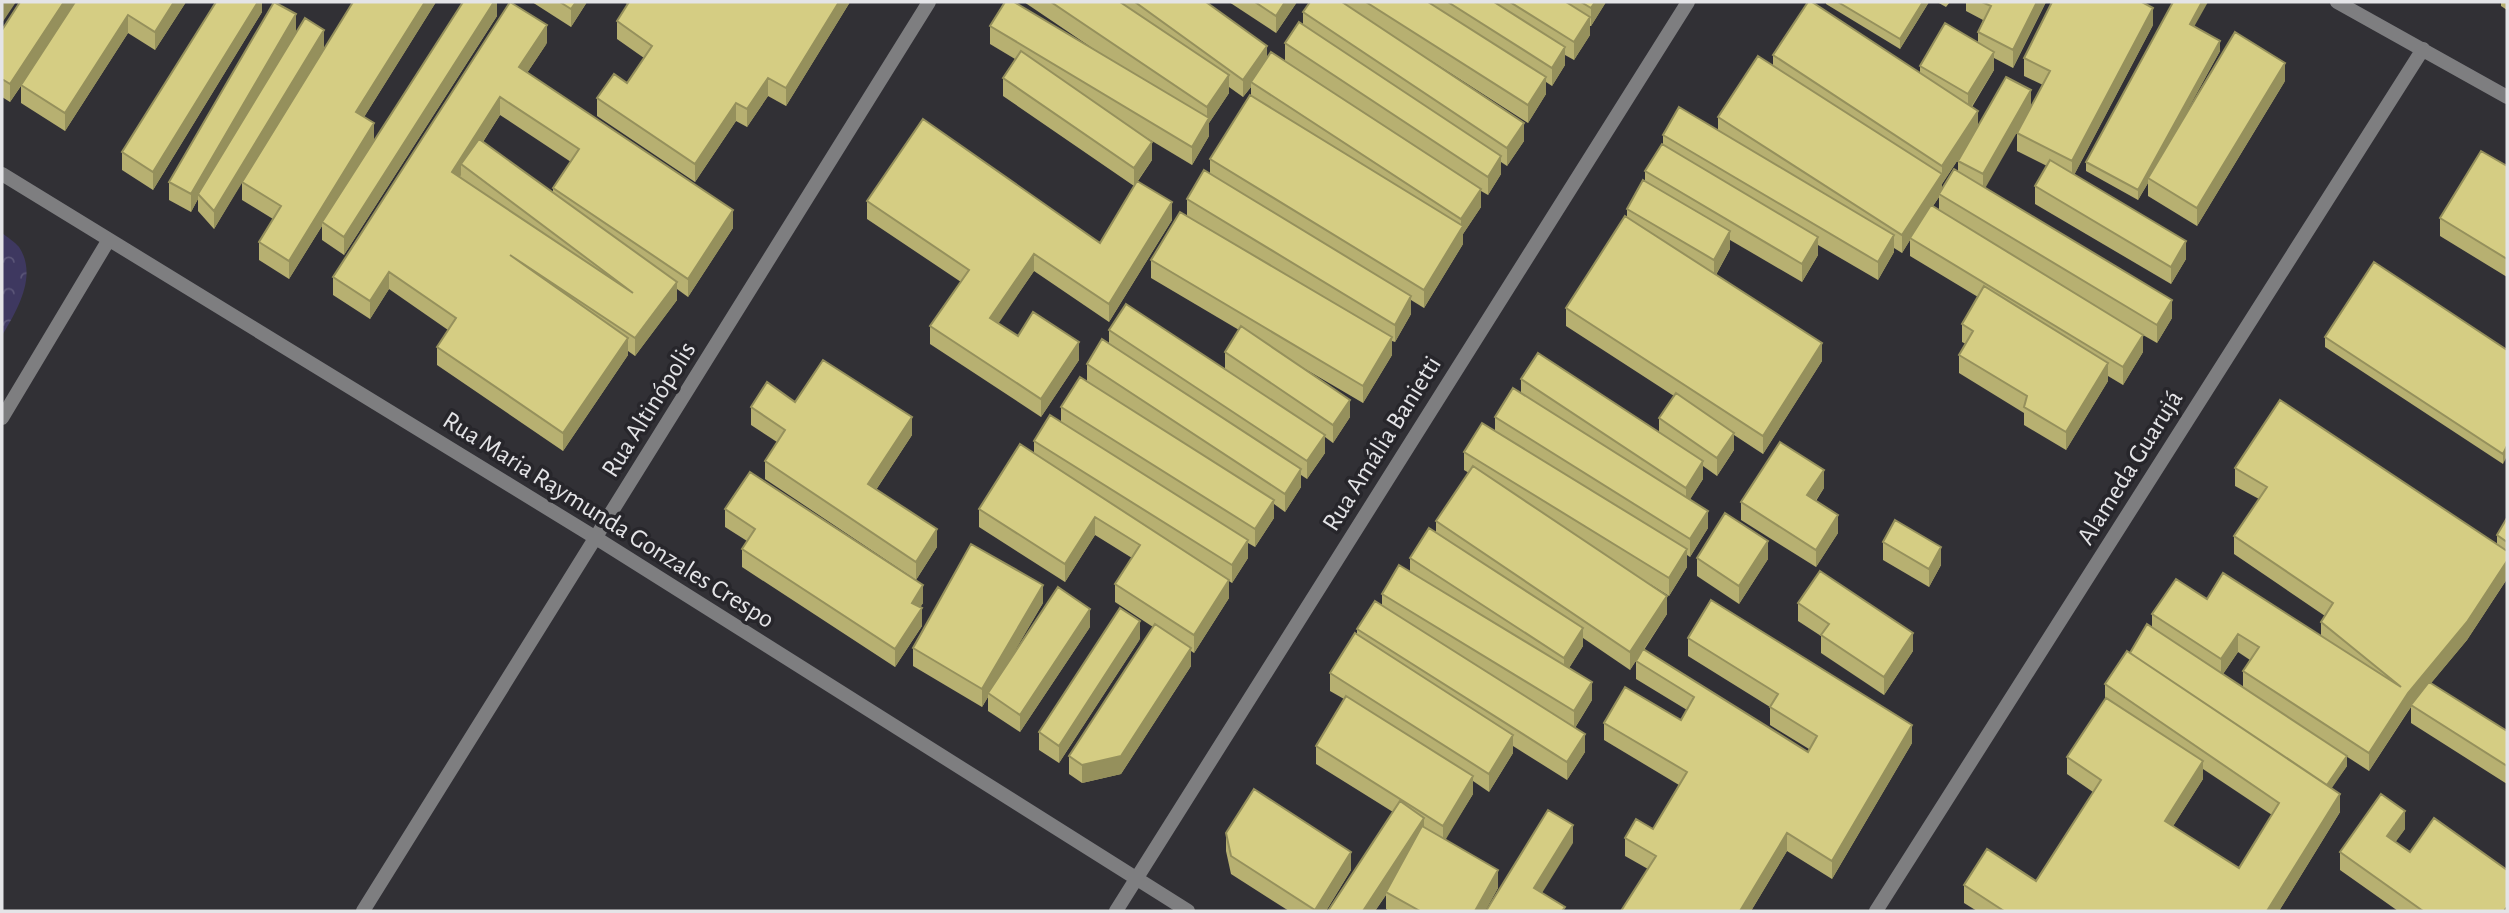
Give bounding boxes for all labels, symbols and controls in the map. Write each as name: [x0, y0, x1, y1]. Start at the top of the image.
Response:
street label: Rua Altinópolis: [597, 337, 701, 482]
street label: Rua Amália Banietti: [1318, 352, 1446, 535]
street label: Alameda Guarujá: [2072, 386, 2188, 549]
street label: Rua Maria Raymunda Gonzales Crespo: [438, 407, 779, 633]

